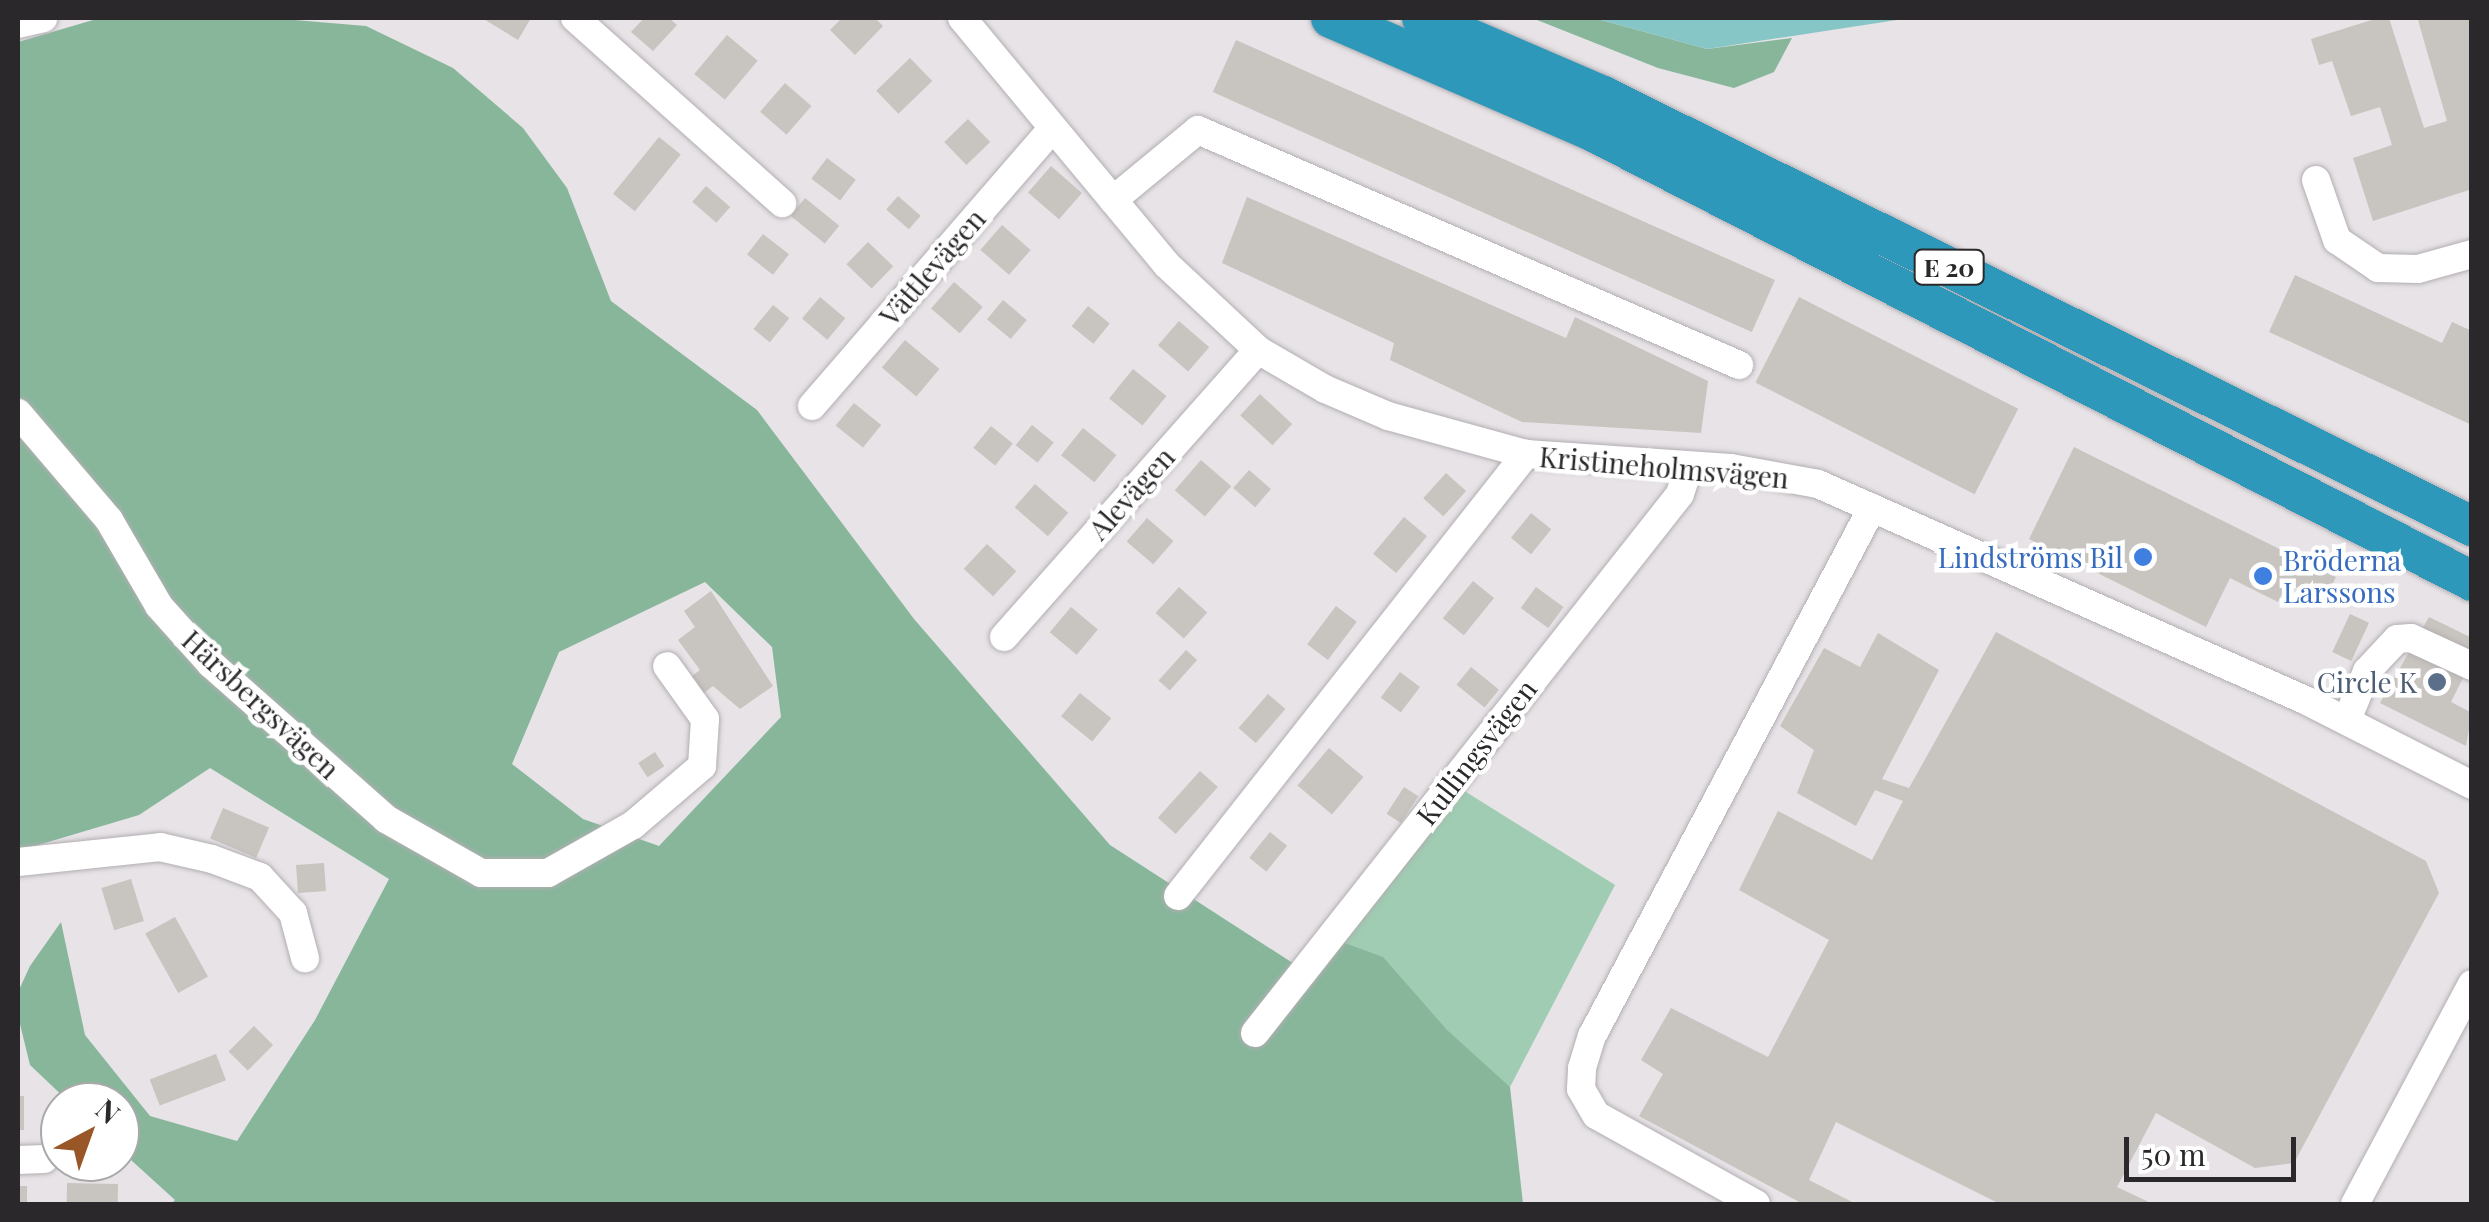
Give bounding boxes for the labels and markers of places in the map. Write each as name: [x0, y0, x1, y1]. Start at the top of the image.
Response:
place label: Lindströms Bil: [1938, 540, 2123, 574]
place label: Bröderna Larssons: [2283, 543, 2401, 609]
marker: Lindströms Bil: [2132, 546, 2154, 568]
marker: Bröderna Larssons: [2252, 565, 2274, 587]
place label: Circle K: [2317, 665, 2417, 699]
marker: Circle K: [2426, 671, 2448, 693]

